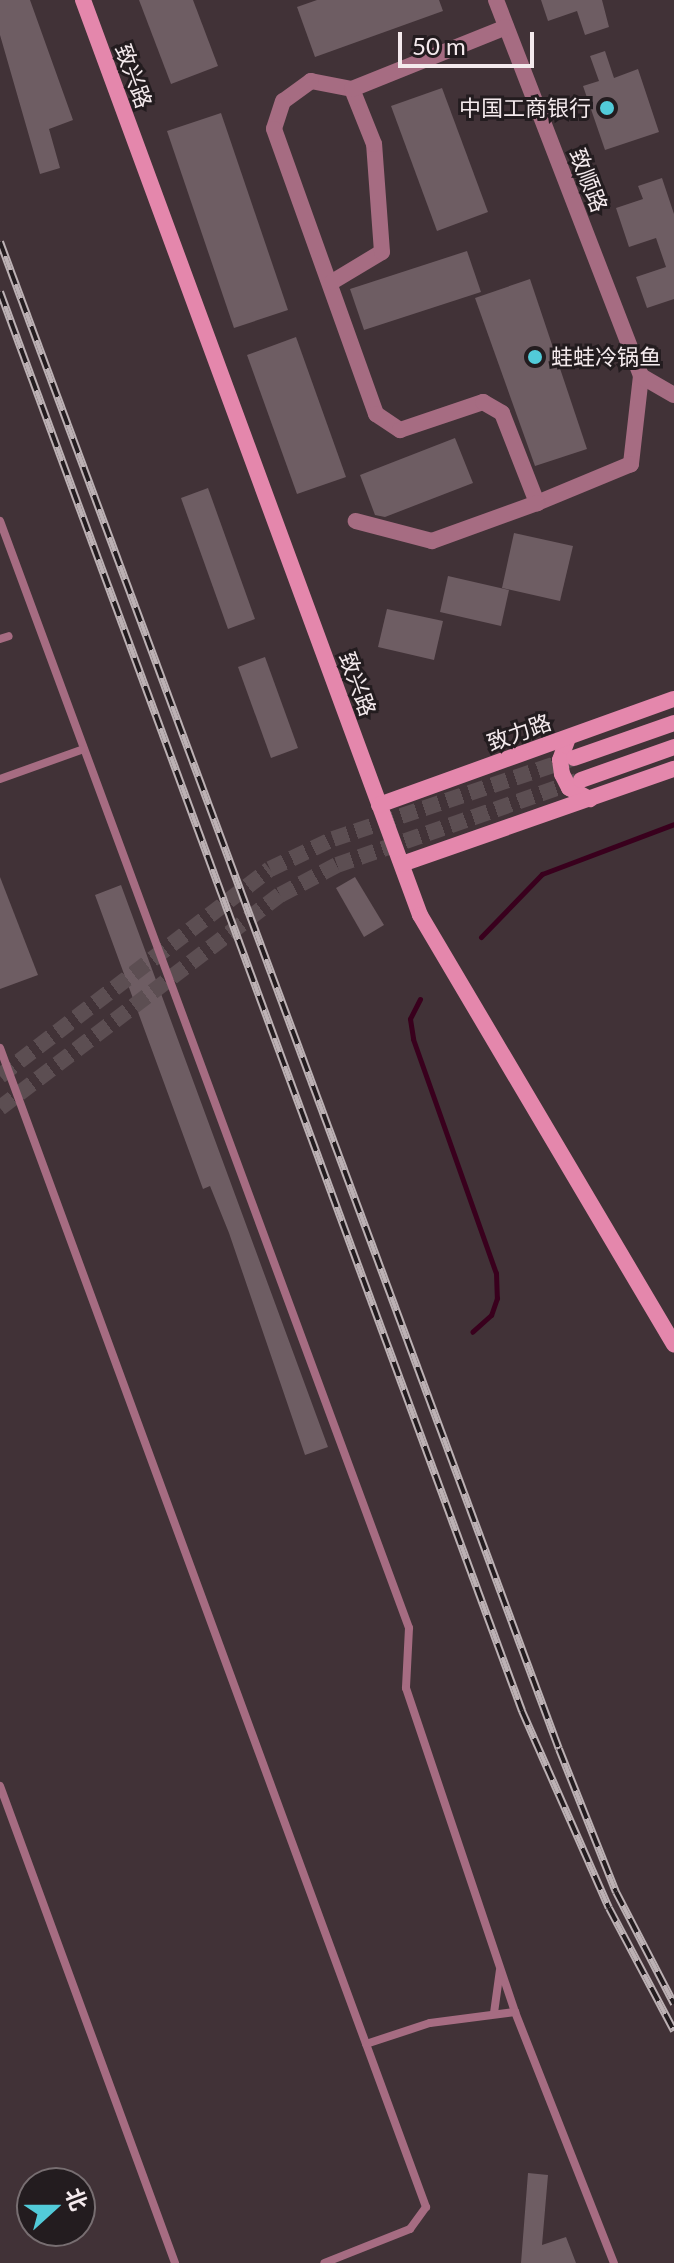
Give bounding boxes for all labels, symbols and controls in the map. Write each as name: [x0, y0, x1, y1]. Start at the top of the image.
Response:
scale bar: [402, 16, 538, 66]
text: 50 m: [412, 31, 466, 60]
street label: 致兴路: [110, 40, 158, 112]
place label: 中国工商银行: [459, 95, 591, 121]
marker: 中国工商银行: [598, 99, 616, 117]
street label: 致顺路: [565, 144, 613, 216]
place label: 蛙蛙冷锅鱼: [551, 344, 661, 370]
marker: 蛙蛙冷锅鱼: [526, 348, 544, 366]
street label: 致兴路: [334, 648, 382, 720]
street label: 致力路: [483, 708, 555, 756]
north arrow: [16, 2167, 96, 2247]
text: 北: [60, 2184, 94, 2214]

